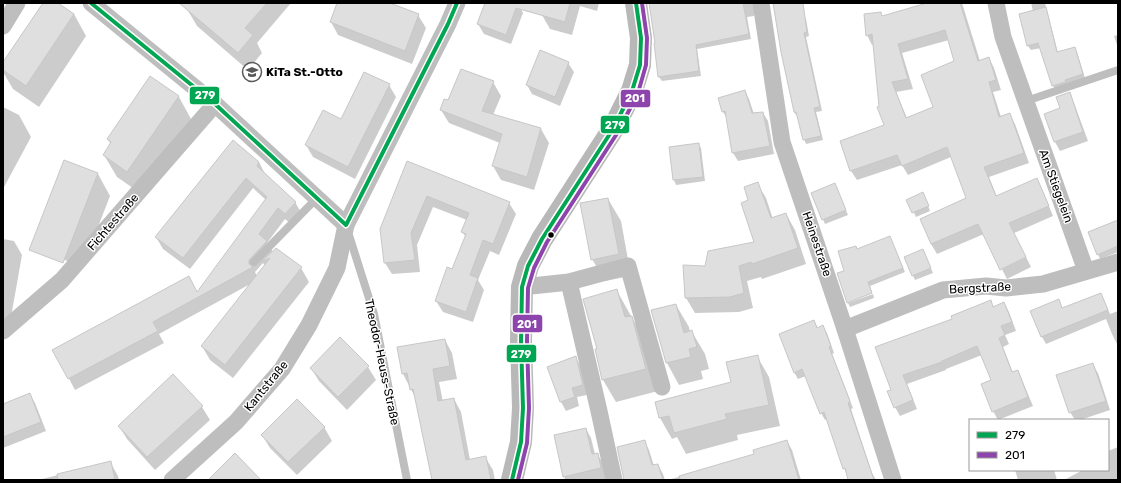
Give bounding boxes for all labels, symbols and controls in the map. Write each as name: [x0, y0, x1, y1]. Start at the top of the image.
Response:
school or university icon: KiTa St.-Otto: [241, 61, 263, 83]
place label: KiTa St.-Otto: [266, 65, 343, 79]
line badge: 279: [189, 86, 220, 105]
text: 279: [195, 89, 215, 102]
line badge: 201: [620, 89, 651, 108]
text: 201: [625, 92, 645, 105]
line badge: 279: [600, 115, 630, 134]
text: 279: [605, 119, 625, 132]
street label: Am Stiegelein: [1036, 147, 1076, 225]
street label: Fichtestraße: [84, 190, 142, 253]
street label: Heinestraße: [799, 210, 835, 279]
unlabelled marker: [546, 230, 556, 240]
street label: Bergstraße: [949, 279, 1012, 297]
street label: Theodor-Heuss-Straße: [362, 298, 402, 427]
line badge: 201: [512, 314, 543, 333]
text: 201: [517, 318, 537, 331]
line badge: 279: [506, 344, 537, 363]
text: 279: [511, 348, 531, 361]
street label: Kantstraße: [241, 358, 291, 414]
legend: [969, 419, 1109, 471]
text: 279: [1005, 428, 1025, 442]
text: 201: [1005, 448, 1025, 462]

